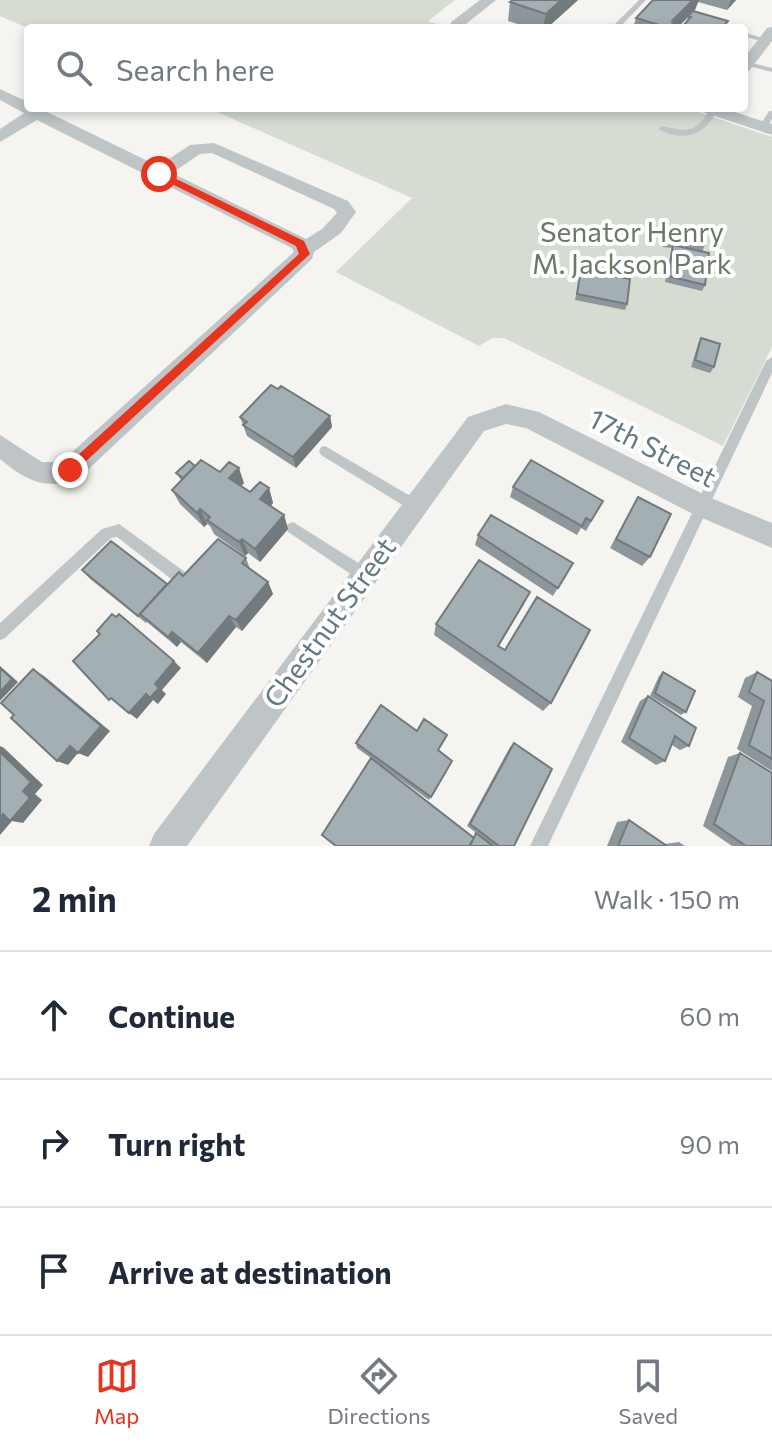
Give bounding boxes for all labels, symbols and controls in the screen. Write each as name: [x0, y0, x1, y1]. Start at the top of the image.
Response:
search box: [24, 24, 748, 112]
icon: search: [52, 46, 96, 90]
text: Search here: [116, 50, 275, 87]
route start: [141, 156, 177, 192]
park label: Senator Henry M. Jackson Park: [532, 214, 732, 280]
street label: 17th Street: [583, 400, 723, 494]
route end: [52, 452, 88, 488]
street label: Chestnut Street: [256, 530, 402, 714]
text: 2 min: [32, 877, 117, 919]
text: Walk · 150 m: [594, 883, 740, 914]
icon: ahead: [32, 993, 76, 1037]
text: Continue: [108, 997, 235, 1034]
text: 60 m: [680, 1000, 740, 1031]
icon: right: [32, 1121, 76, 1165]
text: Turn right: [108, 1125, 245, 1162]
text: 90 m: [680, 1128, 740, 1159]
icon: arrive: [32, 1249, 76, 1293]
text: Arrive at destination: [108, 1253, 392, 1290]
tab: Map: [94, 1354, 139, 1429]
tab: Directions: [327, 1354, 431, 1429]
tab: Saved: [619, 1354, 678, 1429]

